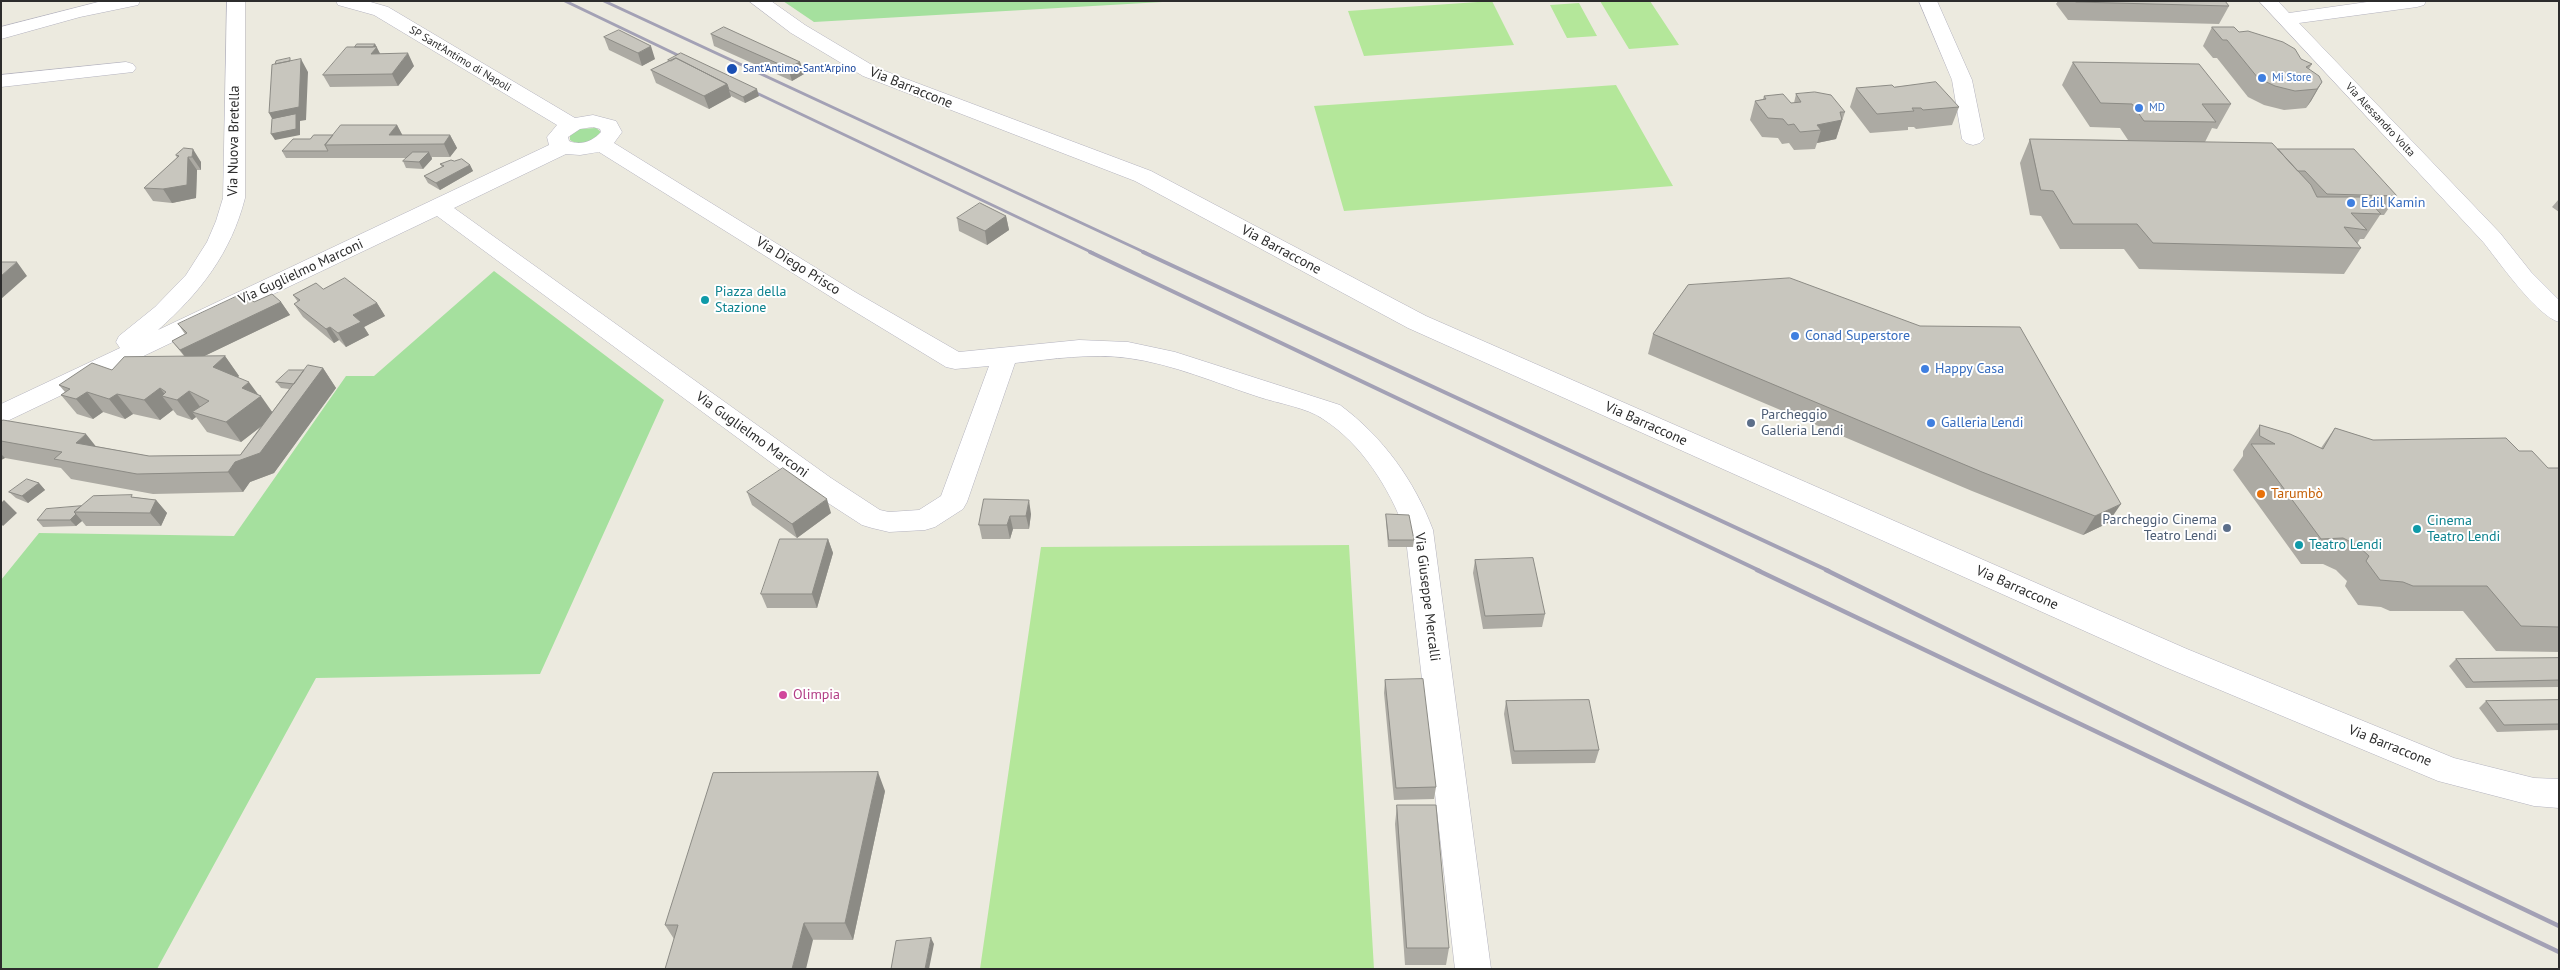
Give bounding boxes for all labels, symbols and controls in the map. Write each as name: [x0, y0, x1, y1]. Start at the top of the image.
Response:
street label: SP Sant'Antimo di Napoli: [407, 23, 513, 95]
marker: Sant'Antimo-Sant'Arpino: [725, 62, 739, 76]
place label: Sant'Antimo-Sant'Arpino: [743, 62, 856, 76]
street label: Via Barraccone: [867, 64, 955, 112]
place label: Mi Store: [2272, 71, 2311, 85]
marker: Mi Store: [2256, 72, 2268, 84]
street label: Via Alessandro Volta: [2342, 80, 2418, 160]
street label: Via Nuova Bretella: [225, 85, 243, 197]
place label: MD: [2149, 101, 2165, 115]
marker: MD: [2133, 102, 2145, 114]
place label: Edil Kamin: [2361, 195, 2425, 211]
marker: Edil Kamin: [2345, 197, 2357, 209]
street label: Via Barraccone: [1238, 222, 1324, 278]
street label: Via Diego Prisco: [753, 233, 843, 299]
street label: Via Guglielmo Marconi: [236, 236, 366, 308]
place label: Piazza della Stazione: [715, 284, 786, 316]
marker: Piazza della Stazione: [699, 294, 711, 306]
place label: Conad Superstore: [1805, 328, 1910, 344]
marker: Conad Superstore: [1789, 330, 1801, 342]
place label: Happy Casa: [1935, 361, 2004, 377]
marker: Happy Casa: [1919, 363, 1931, 375]
street label: Via Guglielmo Marconi: [692, 388, 812, 482]
street label: Via Barraccone: [1602, 398, 1690, 450]
place label: Parcheggio Galleria Lendi: [1761, 407, 1843, 440]
place label: Galleria Lendi: [1941, 415, 2023, 431]
marker: Parcheggio Galleria Lendi: [1745, 417, 1757, 429]
marker: Galleria Lendi: [1925, 417, 1937, 429]
place label: Tarumbò: [2271, 486, 2323, 502]
marker: Tarumbò: [2255, 488, 2267, 500]
place label: Parcheggio Cinema Teatro Lendi: [2102, 512, 2217, 544]
place label: Cinema Teatro Lendi: [2427, 513, 2500, 546]
marker: Parcheggio Cinema Teatro Lendi: [2221, 522, 2233, 534]
marker: Cinema Teatro Lendi: [2411, 523, 2423, 535]
street label: Via Giuseppe Mercalli: [1411, 532, 1443, 662]
place label: Teatro Lendi: [2309, 537, 2382, 553]
marker: Teatro Lendi: [2293, 539, 2305, 551]
street label: Via Barraccone: [1973, 562, 2061, 614]
place label: Olimpia: [793, 687, 840, 703]
marker: Olimpia: [777, 689, 789, 701]
street label: Via Barraccone: [2346, 722, 2434, 770]

